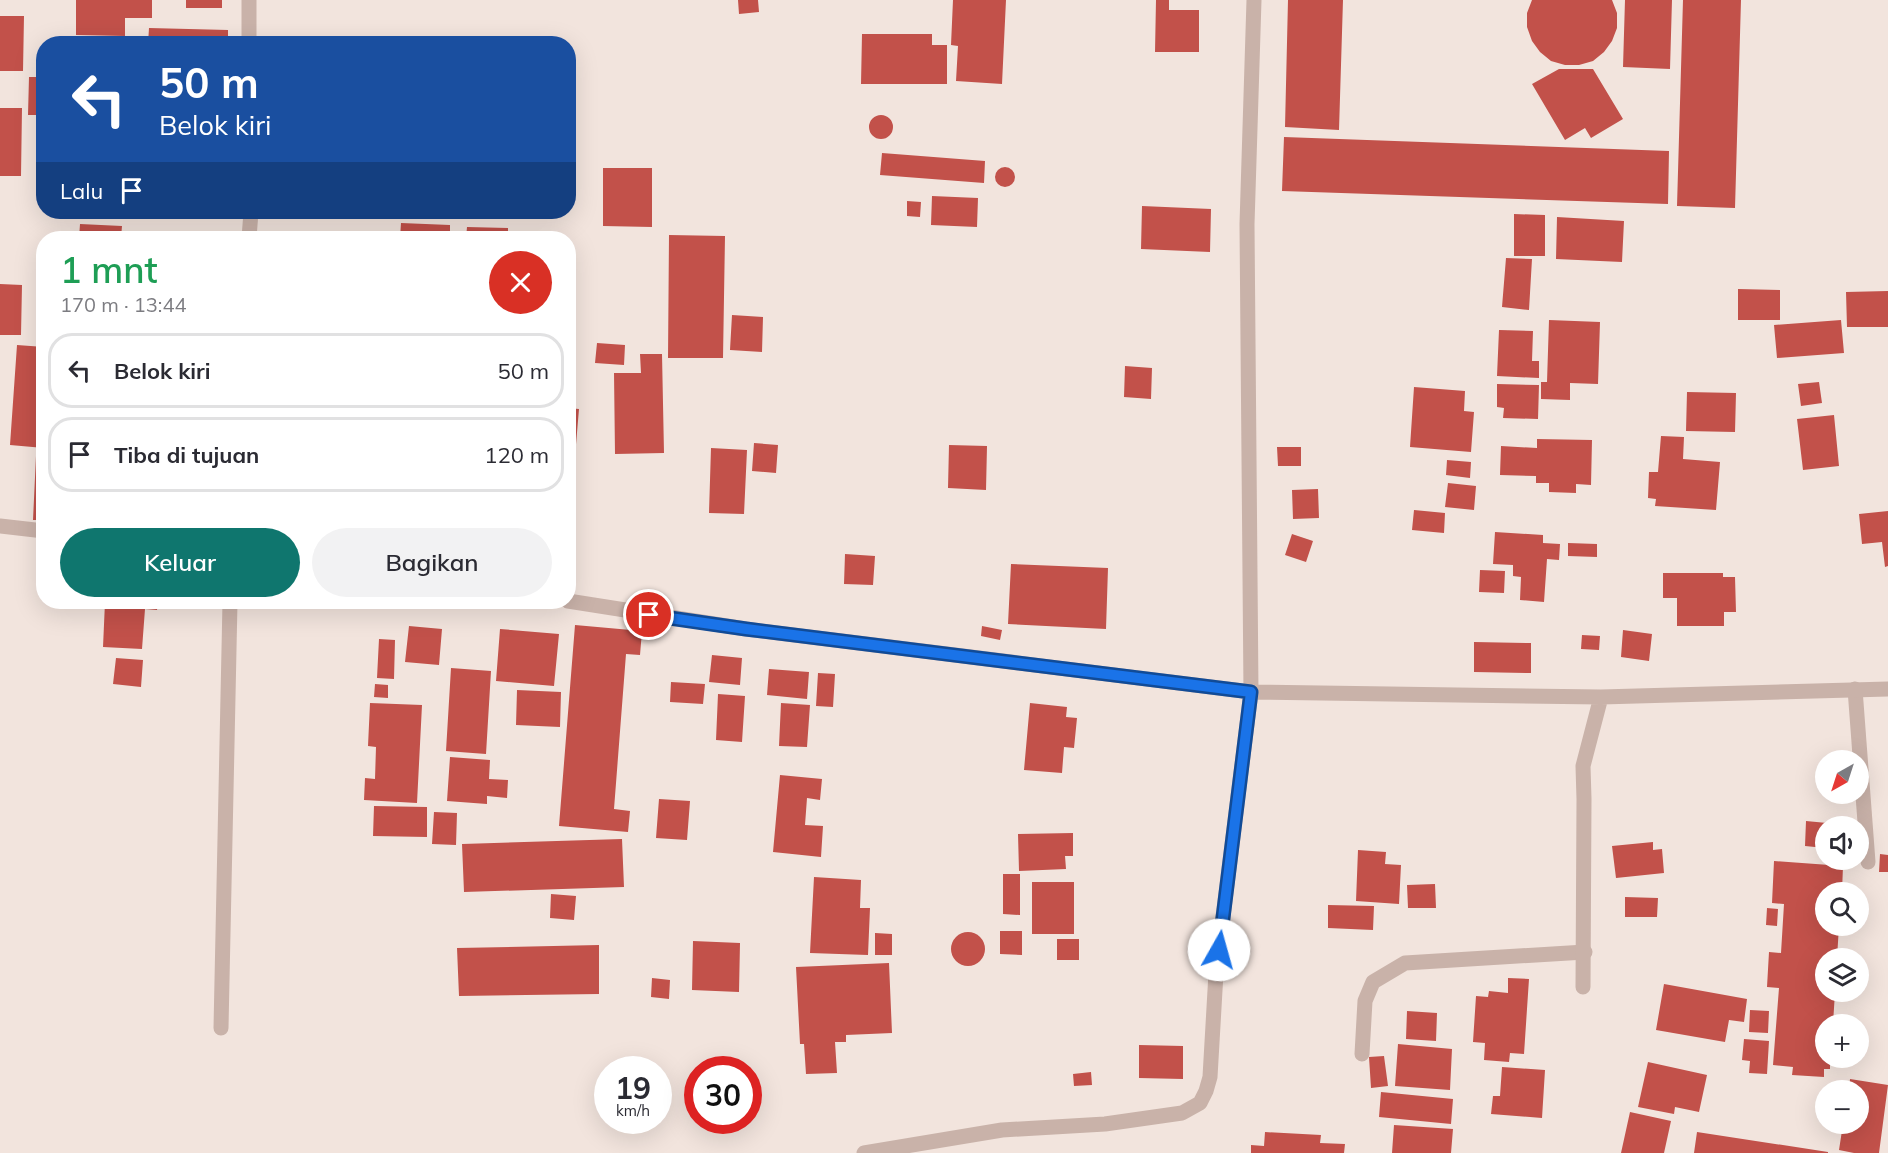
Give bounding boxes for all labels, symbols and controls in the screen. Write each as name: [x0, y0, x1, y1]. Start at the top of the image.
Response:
text: 50 m: [159, 56, 259, 109]
icon: left: [60, 60, 138, 138]
text: Belok kiri: [159, 108, 271, 142]
icon: arrive: [115, 174, 148, 207]
text: Lalu: [60, 177, 103, 205]
text: 1 mnt: [60, 247, 158, 292]
button: close: [489, 251, 552, 314]
text: 170 m · 13:44: [60, 292, 186, 317]
icon: left: [63, 354, 96, 387]
text: Belok kiri: [114, 357, 210, 385]
text: 50 m: [498, 357, 549, 385]
icon: arrive: [63, 438, 96, 471]
text: Tiba di tujuan: [114, 441, 259, 469]
text: 120 m: [484, 441, 549, 469]
button: Keluar: [60, 528, 300, 597]
button: Bagikan: [312, 528, 552, 597]
pin: [623, 589, 674, 640]
icon: arrive: [632, 598, 665, 631]
north arrow: [1815, 750, 1869, 804]
map controls: [1815, 750, 1869, 1134]
button: sound: [1815, 816, 1869, 870]
button: search: [1815, 882, 1869, 936]
position arrow: [1187, 918, 1251, 982]
button: layers: [1815, 948, 1869, 1002]
button: +: [1815, 1014, 1869, 1068]
speed limit sign: 30: [684, 1056, 762, 1134]
text: 19: [615, 1069, 651, 1107]
button: −: [1815, 1080, 1869, 1134]
text: km/h: [616, 1101, 650, 1120]

